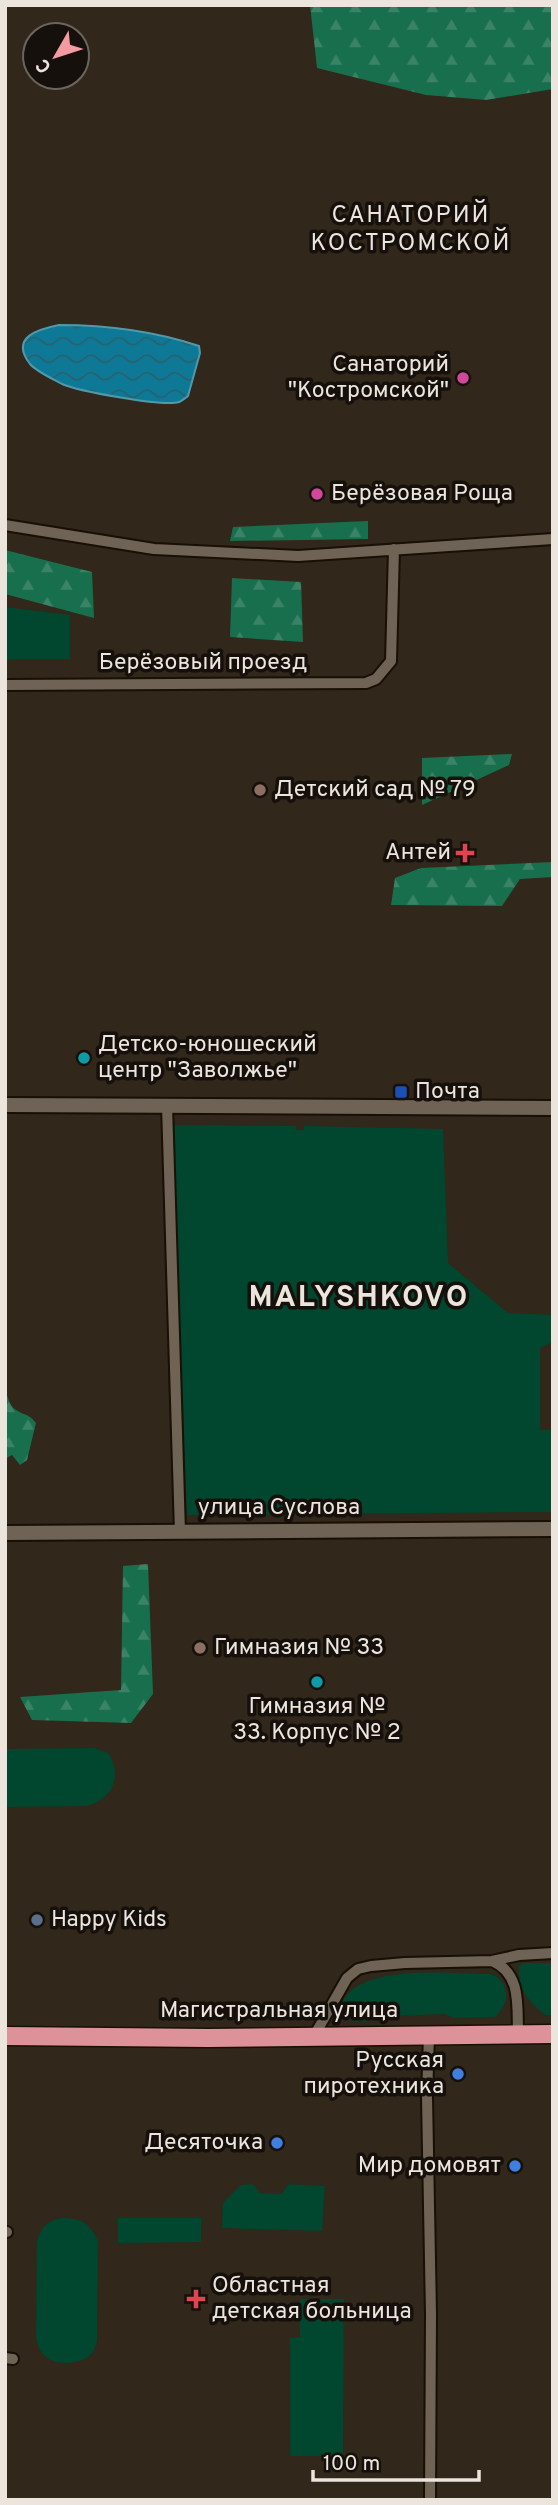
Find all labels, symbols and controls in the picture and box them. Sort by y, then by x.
north arrow [21,21,91,91]
text: С [31,53,57,78]
district label: САНАТОРИЙ КОСТРОМСКОЙ [311,199,511,259]
place label: Санаторий "Костромской" [288,351,449,406]
marker: Санаторий "Костромской" [455,370,471,386]
place label: Берёзовая Роща [331,480,513,509]
marker: Берёзовая Роща [309,486,325,502]
street label: Берёзовый проезд [99,649,307,678]
place label: Детский сад № 79 [274,776,476,805]
marker: Детский сад № 79 [252,782,268,798]
place label: Антей [385,839,451,868]
marker: Антей [457,845,473,861]
place label: Детско-юношеский центр "Заволжье" [98,1031,317,1086]
marker: Детско-юношеский центр "Заволжье" [76,1050,92,1066]
place label: Почта [415,1078,480,1107]
marker: Почта [393,1084,409,1100]
district label: MALYSHKOVO [249,1280,469,1317]
street label: улица Суслова [198,1494,360,1523]
place label: Гимназия № 33 [214,1634,384,1663]
marker: Гимназия № 33 [192,1640,208,1656]
marker: Гимназия № 33. Корпус № 2 [309,1674,325,1690]
place label: Гимназия № 33. Корпус № 2 [233,1693,401,1748]
place label: Happy Kids [51,1906,167,1935]
marker: Happy Kids [29,1912,45,1928]
street label: Магистральная улица [160,1997,398,2026]
place label: Русская пиротехника [303,2047,444,2102]
marker: Русская пиротехника [450,2066,466,2082]
place label: Десяточка [144,2129,263,2158]
marker: Десяточка [269,2135,285,2151]
place label: Мир домовят [358,2152,501,2181]
marker: Мир домовят [507,2158,523,2174]
place label: Областная детская больница [212,2272,412,2327]
marker: Областная детская больница [186,2289,206,2309]
scale bar [313,2438,479,2482]
text: 100 m [323,2451,380,2478]

